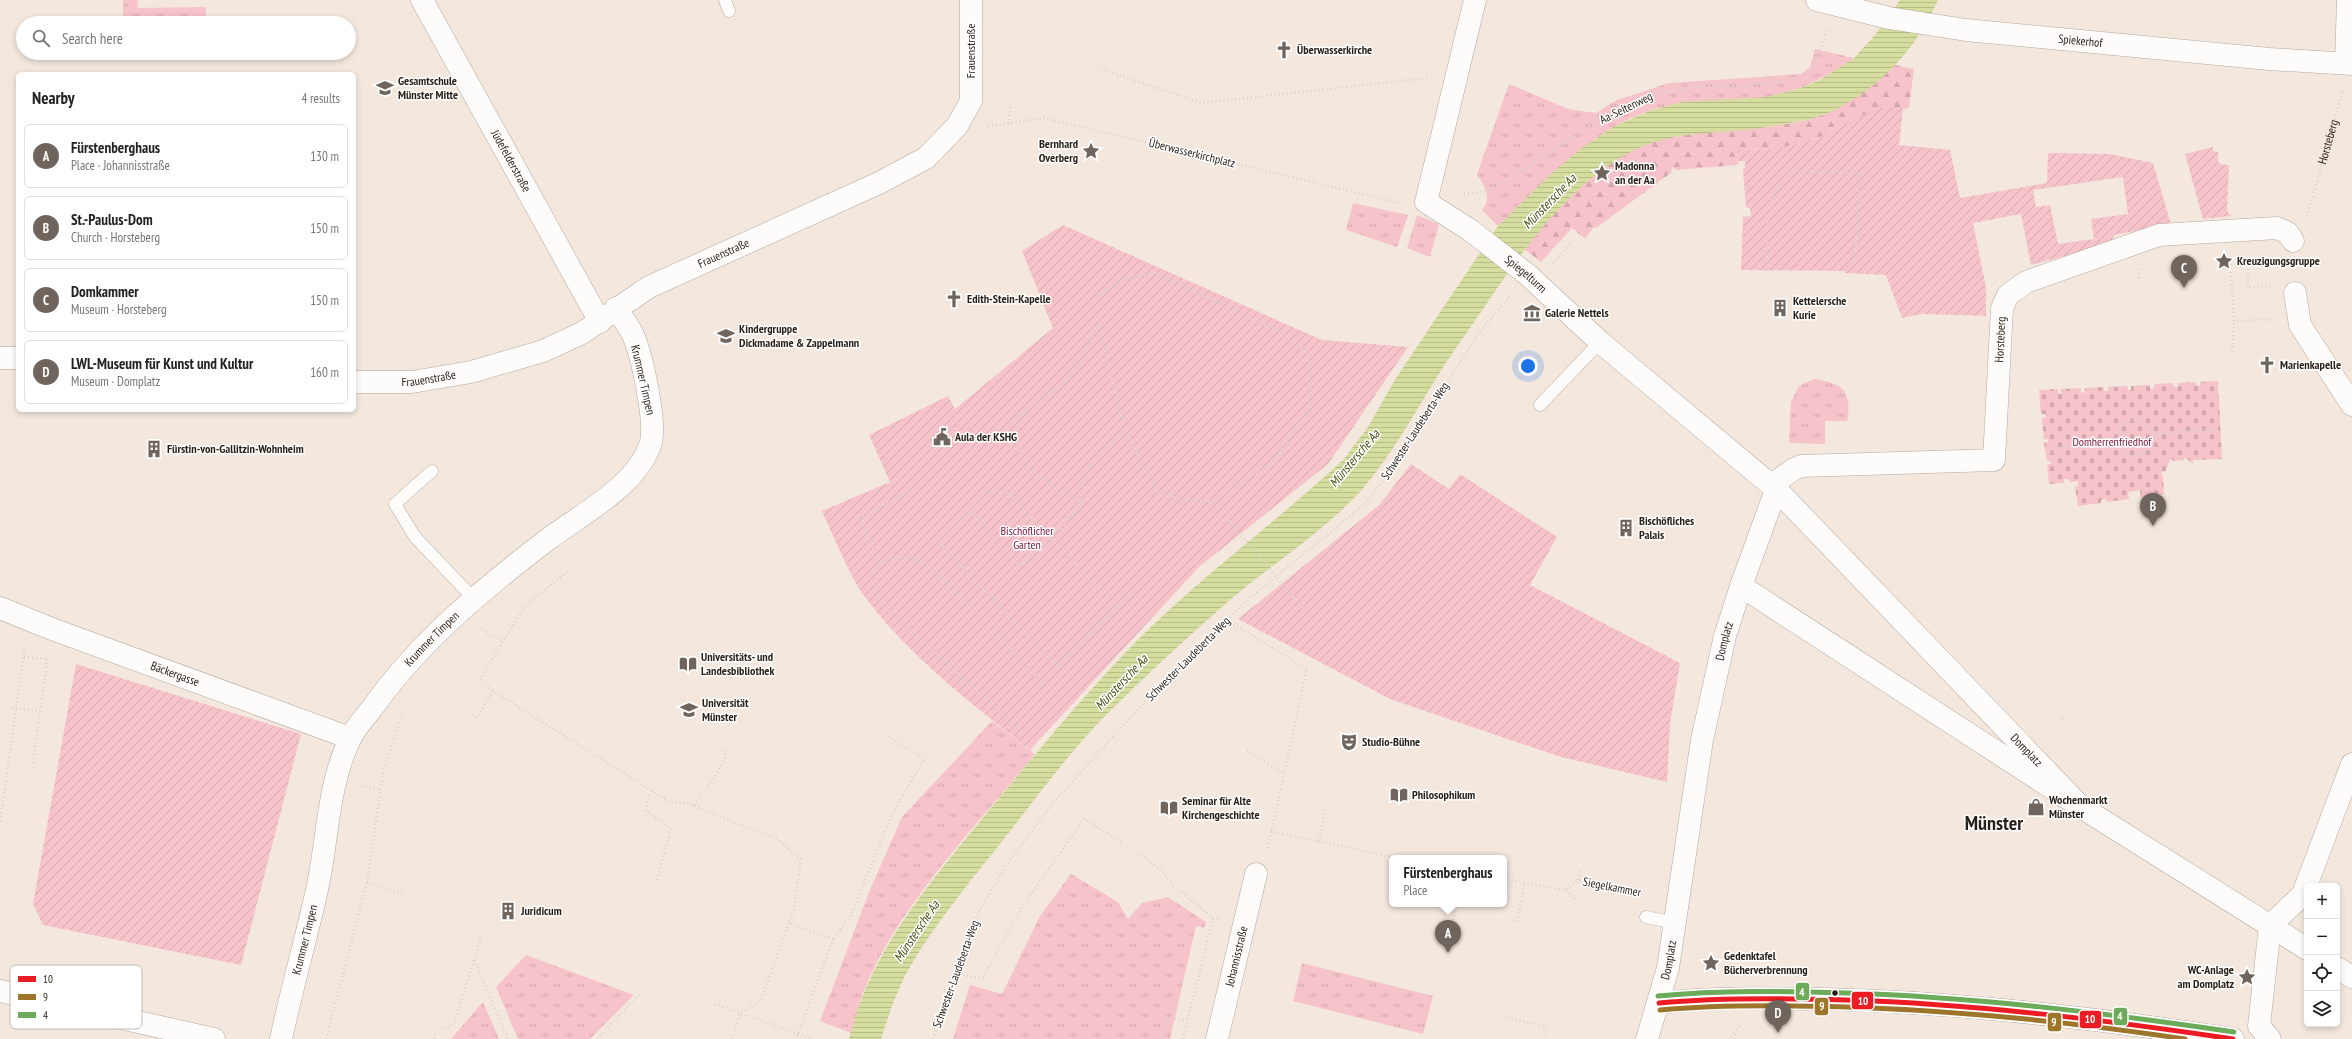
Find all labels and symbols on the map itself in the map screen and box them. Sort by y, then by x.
street label: Frauenstraße [963,24,978,78]
street label: Spiekerhof [2058,31,2104,50]
church icon: Überwasserkirche [1274,40,1294,60]
place label: Überwasserkirche [1297,42,1372,57]
place label: Gesamtschule Münster Mitte [398,73,458,102]
school or university icon: Gesamtschule Münster Mitte [375,78,395,98]
street label: Aa-Seitenweg [1597,88,1655,127]
street label: Horsteberg [2314,118,2341,166]
street label: Jüdefelderstraße [488,126,535,195]
street label: Überwasserkirchplatz [1147,135,1237,170]
place label: Bernhard Overberg [1039,136,1078,165]
place icon: Bernhard Overberg [1081,141,1101,161]
place label: Madonna an der Aa [1615,158,1655,187]
place icon: Madonna an der Aa [1592,163,1612,183]
water label: Münstersche Aa [1519,170,1580,233]
street label: Frauenstraße [695,235,752,271]
place icon: Kreuzigungsgruppe [2214,251,2234,271]
street label: Spiegelturm [1502,252,1550,296]
place label: Kreuzigungsgruppe [2237,253,2320,268]
pin: C [2171,255,2197,288]
church icon: Edith-Stein-Kapelle [944,289,964,309]
place label: Edith-Stein-Kapelle [967,291,1051,306]
place label: Kettelersche Kurie [1793,293,1846,322]
building icon: Kettelersche Kurie [1770,298,1790,318]
museum icon: Galerie Nettels [1522,303,1542,323]
place label: Galerie Nettels [1545,305,1609,320]
street label: Horsteberg [1991,316,2009,363]
place label: Kindergruppe Dickmadame & Zappelmann [739,321,859,350]
school or university icon: Kindergruppe Dickmadame & Zappelmann [716,326,736,346]
street label: Krummer Timpen [628,343,659,416]
church icon: Marienkapelle [2257,355,2277,375]
your location [1518,356,1538,376]
place label: Marienkapelle [2280,357,2341,372]
street label: Frauenstraße [402,367,457,389]
street label: Schwester-Laudeberta-Weg [1377,379,1452,482]
water label: Münstersche Aa [1325,425,1384,491]
public building icon: Aula der KSHG [932,427,952,447]
place label: Aula der KSHG [954,429,1017,444]
park label: Domherrenfriedhof [2073,434,2152,449]
building icon: Fürstin-von-Gallitzin-Wohnheim [144,439,164,459]
place label: Fürstin-von-Gallitzin-Wohnheim [167,441,304,456]
pin: B [2140,493,2166,526]
place label: Bischöfliches Palais [1639,513,1694,542]
building icon: Bischöfliches Palais [1616,518,1636,538]
park label: Bischöflicher Garten [1000,523,1054,552]
street label: Krummer Timpen [401,608,462,669]
street label: Schwester-Laudeberta-Weg [1142,613,1233,704]
street label: Domplatz [1712,619,1736,662]
place label: Universitäts- und Landesbibliothek [701,649,774,678]
water label: Münstersche Aa [1091,650,1152,714]
library icon: Universitäts- und Landesbibliothek [678,654,698,674]
street label: Bäckergasse [149,658,202,689]
place label: Universität Münster [702,695,749,724]
school or university icon: Universität Münster [679,700,699,720]
street label: Domplatz [2008,730,2046,769]
theatre icon: Studio-Bühne [1339,732,1359,752]
place label: Studio-Bühne [1362,734,1420,749]
library icon: Philosophikum [1389,785,1409,805]
place label: Philosophikum [1412,787,1475,802]
place label: Wochenmarkt Münster [2048,792,2108,821]
place label: Seminar für Alte Kirchengeschichte [1182,793,1260,822]
shop icon: Wochenmarkt Münster [2026,797,2046,817]
library icon: Seminar für Alte Kirchengeschichte [1159,798,1179,818]
district label: Münster [1965,810,2023,836]
street label: Siegelkammer [1582,874,1643,900]
water label: Münstersche Aa [890,897,944,965]
building icon: Juridicum [498,901,518,921]
street label: Krummer Timpen [288,903,320,976]
place label: Juridicum [520,903,562,918]
street label: Schwester-Laudeberta-Weg [929,918,982,1030]
pin: A [1435,920,1461,953]
street label: Johannisstraße [1221,924,1250,989]
street label: Domplatz [1657,939,1679,981]
place label: Gedenktafel Bücherverbrennung [1724,948,1808,977]
place icon: Gedenktafel Bücherverbrennung [1701,953,1721,973]
place label: WC-Anlage am Domplatz [2178,962,2234,991]
legend [10,965,142,1029]
place icon: WC-Anlage am Domplatz [2237,967,2257,987]
text: 10 [43,972,53,986]
line badge: 4 [1795,982,1810,1001]
text: 4 [1799,985,1805,999]
unlabelled marker [1830,988,1840,998]
text: 9 [43,990,48,1004]
line badge: 10 [1851,991,1874,1010]
text: 10 [1858,994,1868,1008]
line badge: 9 [1814,997,1829,1016]
text: 9 [1819,999,1825,1013]
pin: D [1765,1000,1791,1033]
line badge: 4 [2113,1007,2128,1026]
text: 4 [43,1008,48,1022]
text: 4 [2117,1009,2123,1023]
line badge: 10 [2079,1010,2102,1029]
line badge: 9 [2047,1012,2062,1032]
text: 10 [2085,1012,2095,1026]
text: 9 [2051,1015,2057,1029]

